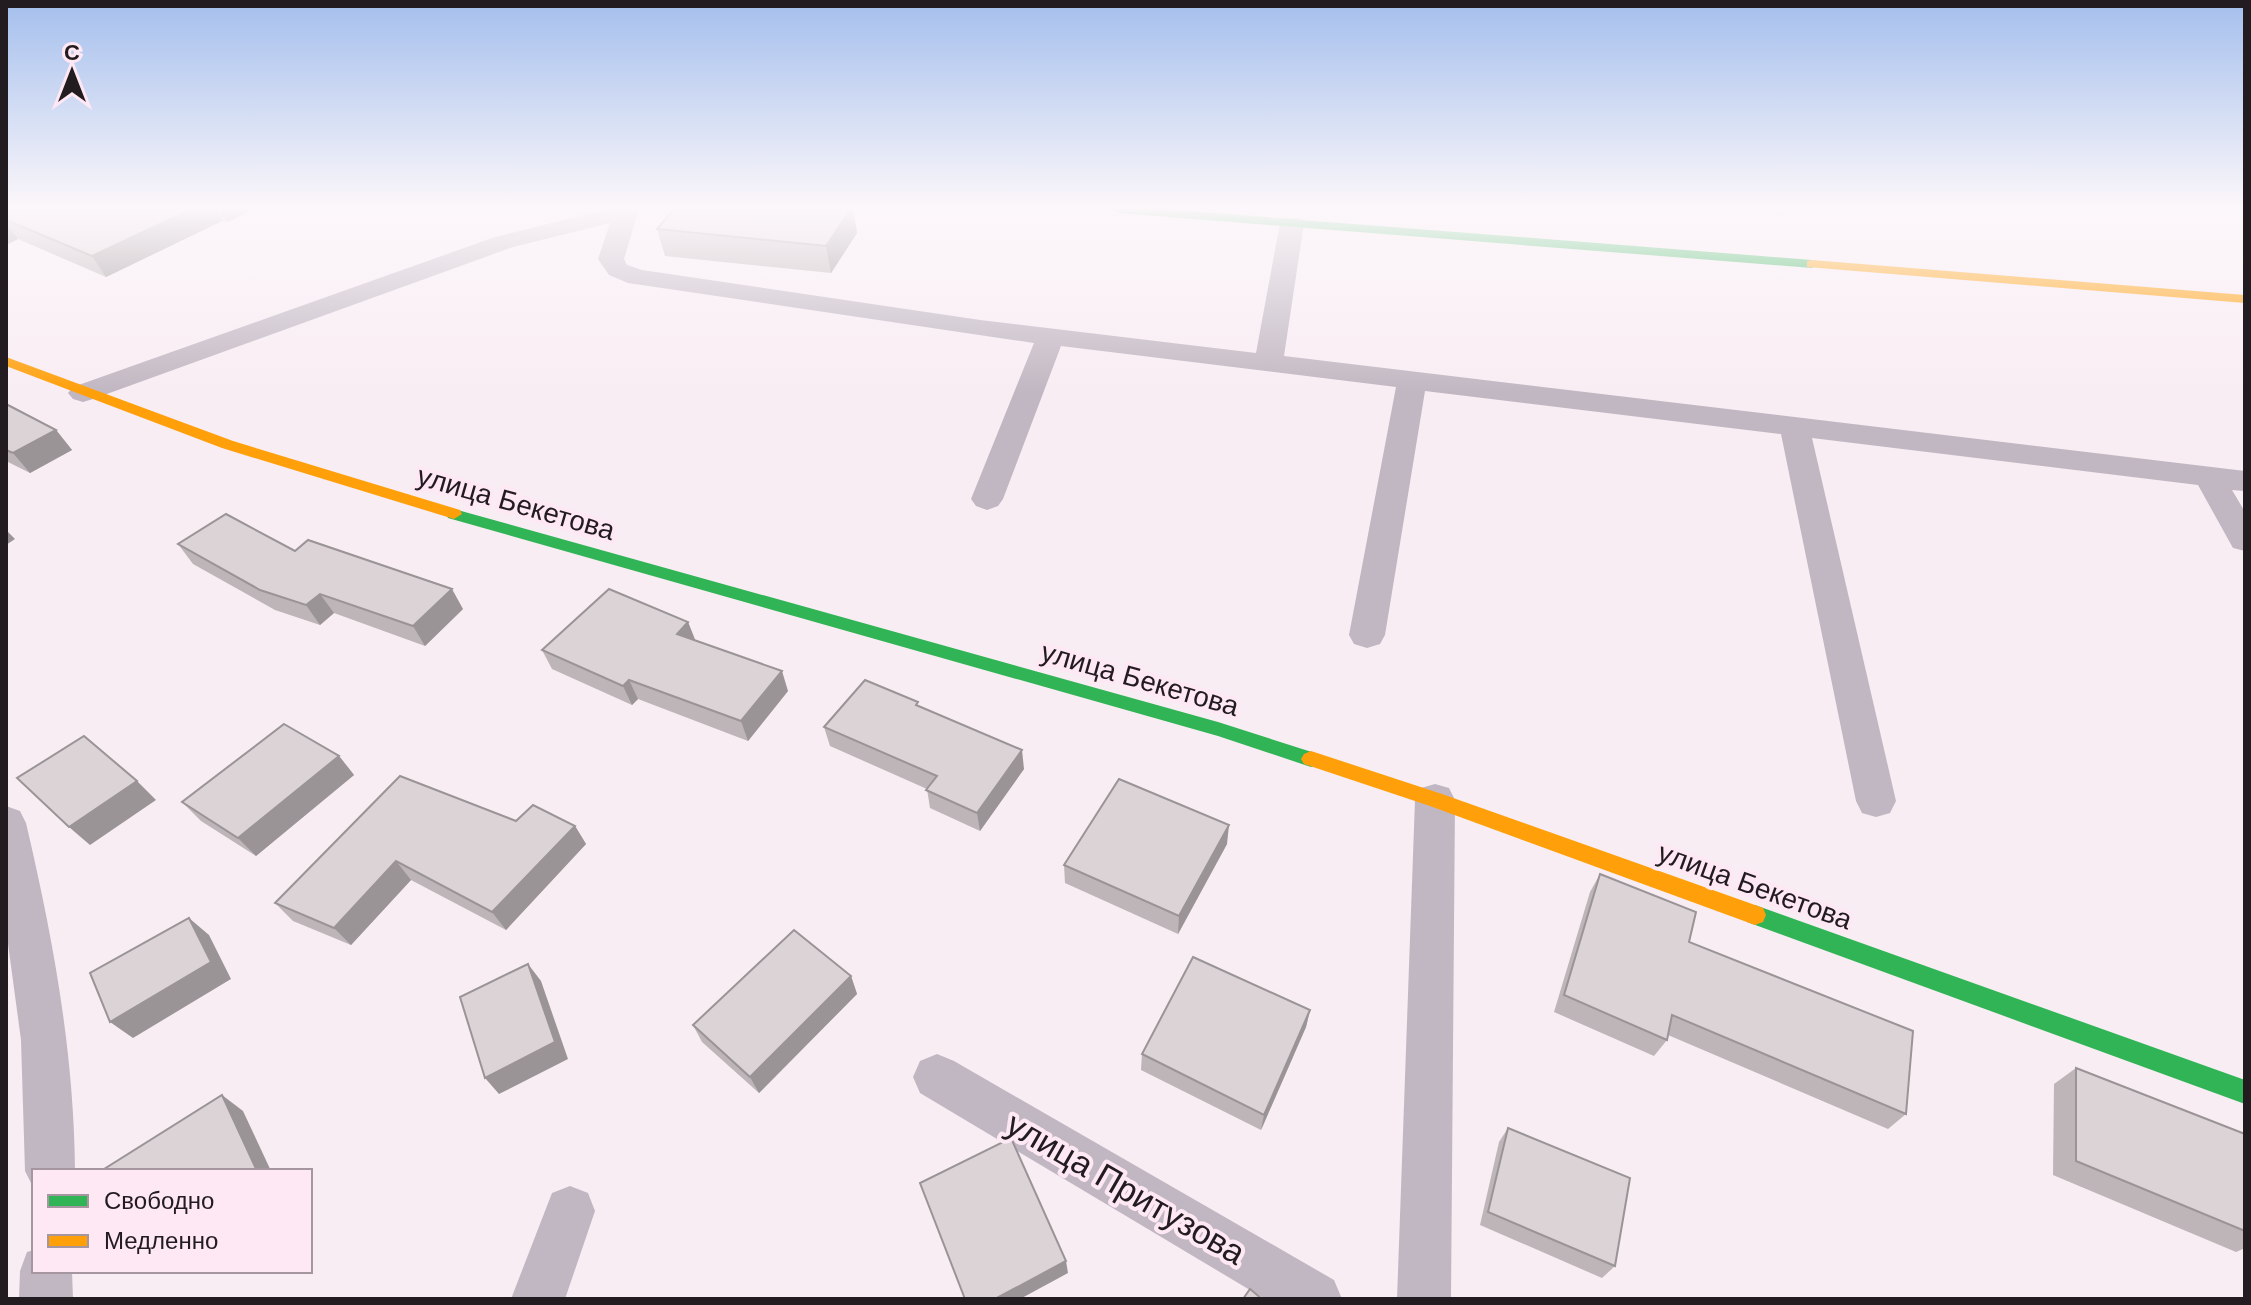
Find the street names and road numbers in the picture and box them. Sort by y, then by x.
street label: улица Бекетова [414,460,619,546]
street label: улица Бекетова [1038,636,1243,722]
street label: улица Бекетова [1654,837,1857,936]
street label: улица Притузова [1000,1104,1252,1272]

